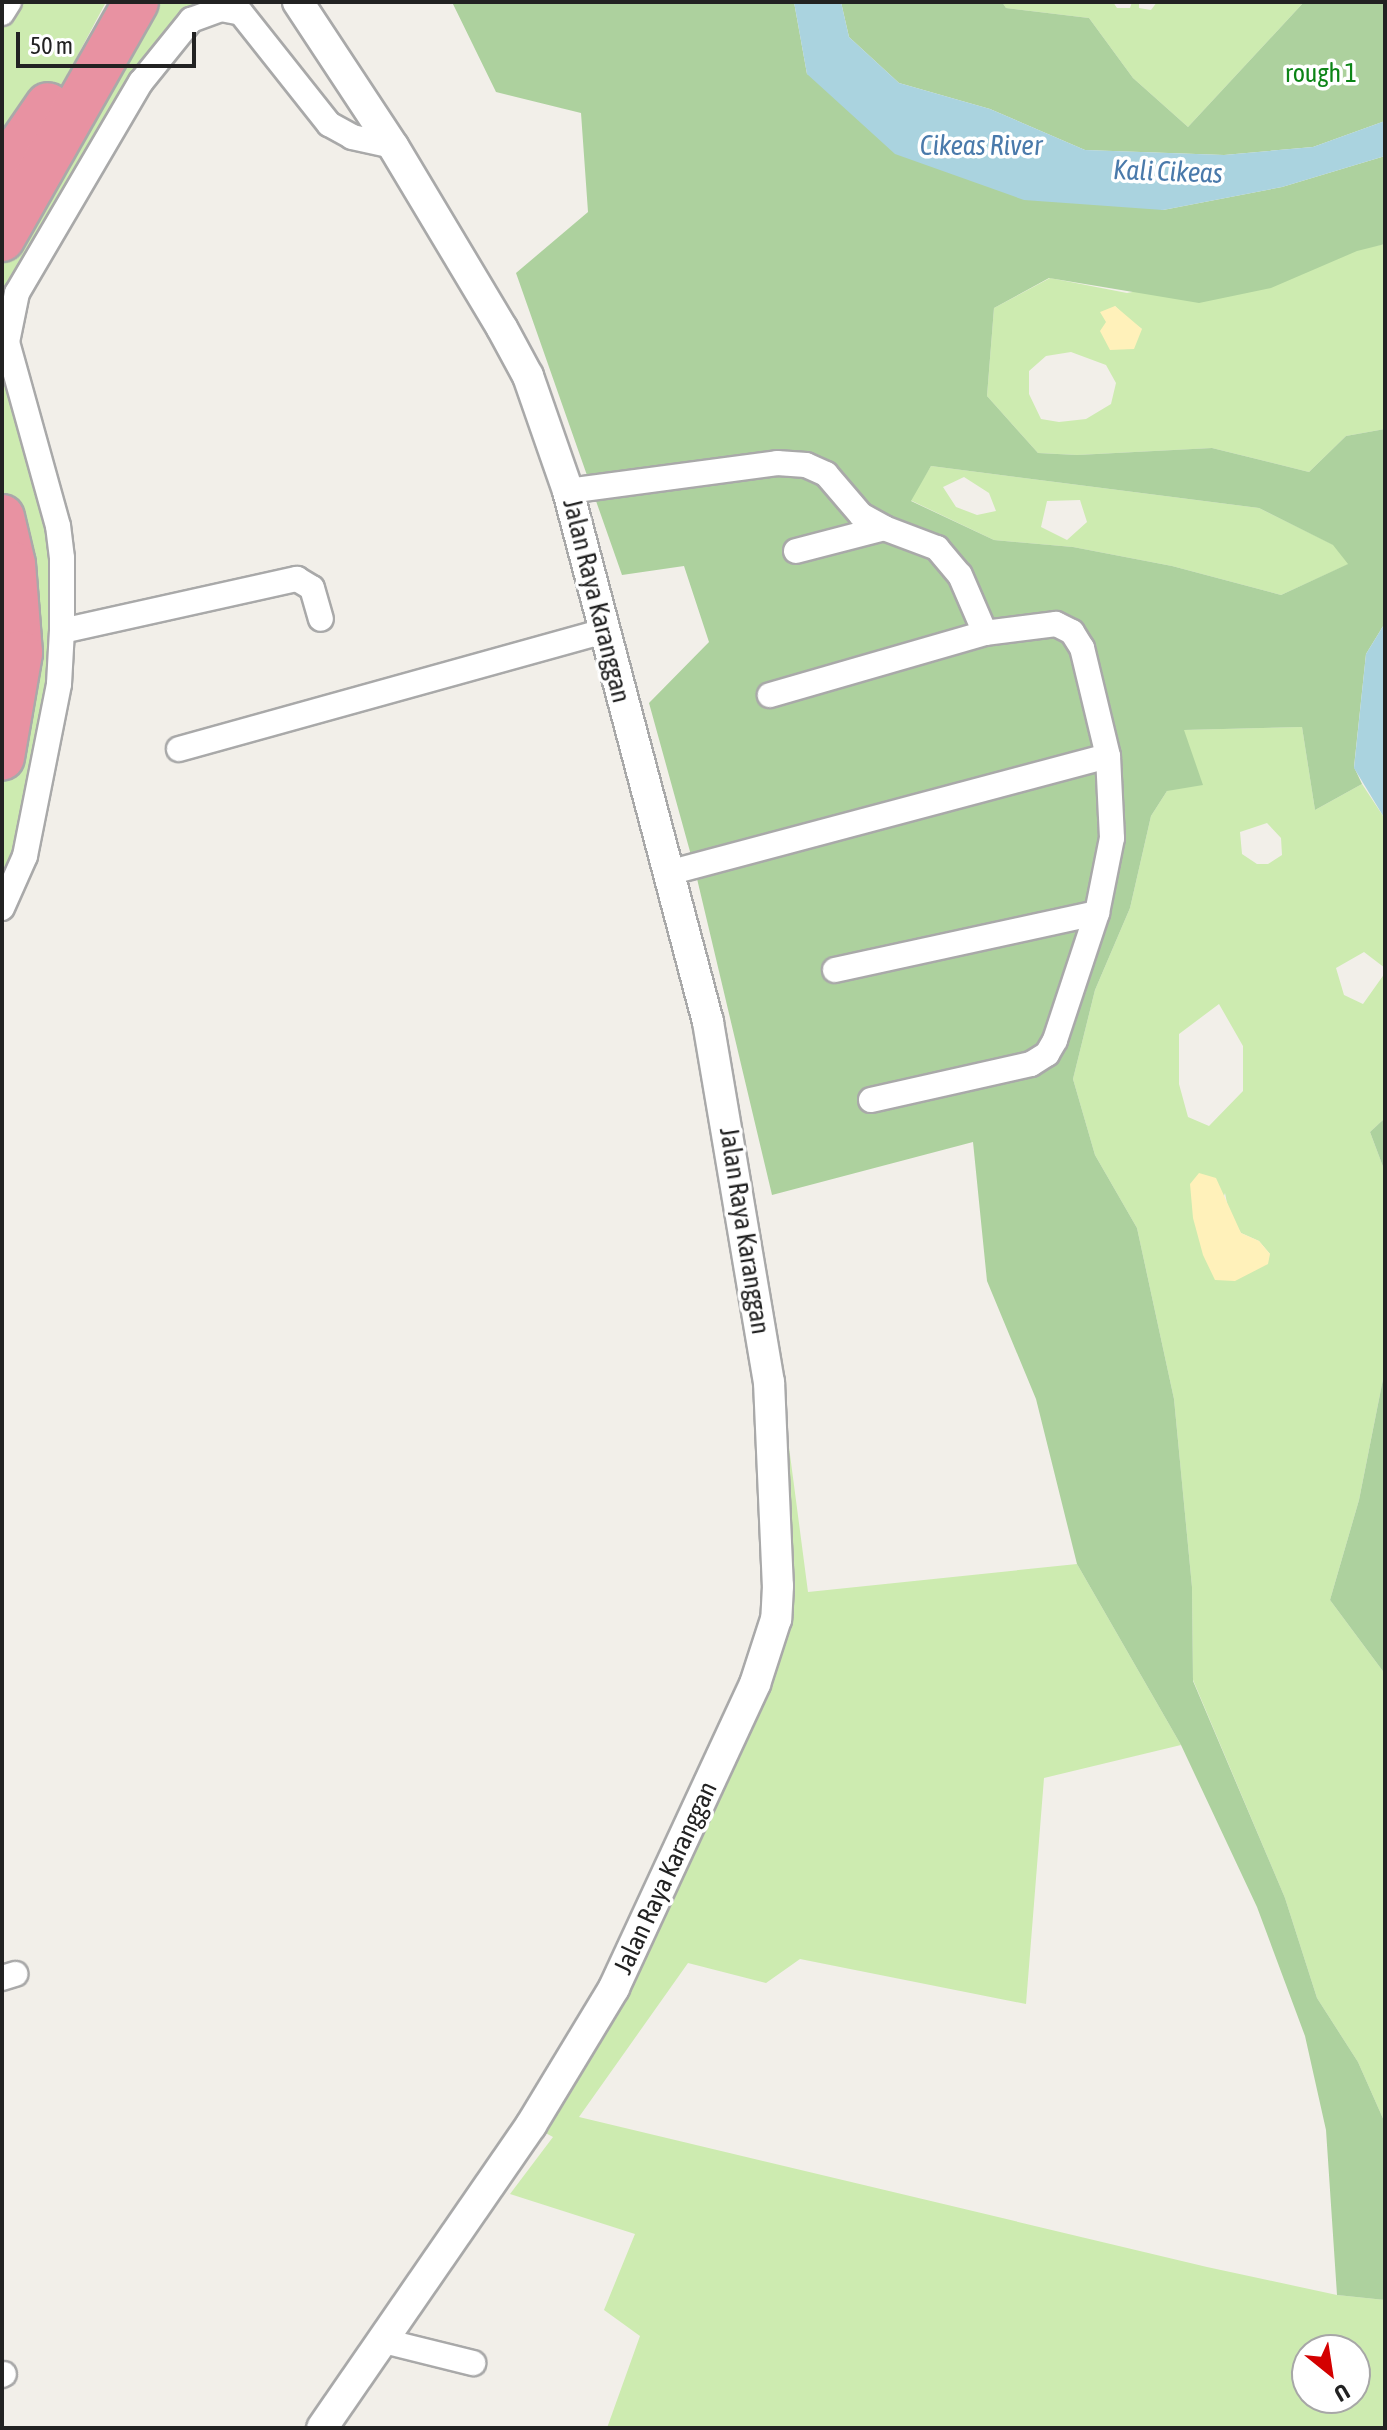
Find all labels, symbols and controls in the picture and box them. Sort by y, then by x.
scale bar [20,16,200,66]
text: 50 m [30,32,73,59]
park label: rough 1 [1285,58,1357,90]
water label: Cikeas River [920,128,1042,162]
water label: Kali Cikeas [1113,152,1223,190]
street label: Jalan Raya Karanggan [556,496,636,706]
street label: Jalan Raya Karanggan [712,1125,776,1337]
street label: Jalan Raya Karanggan [608,1777,724,1979]
north arrow [1291,2334,1371,2414]
text: U [1330,2379,1354,2408]

